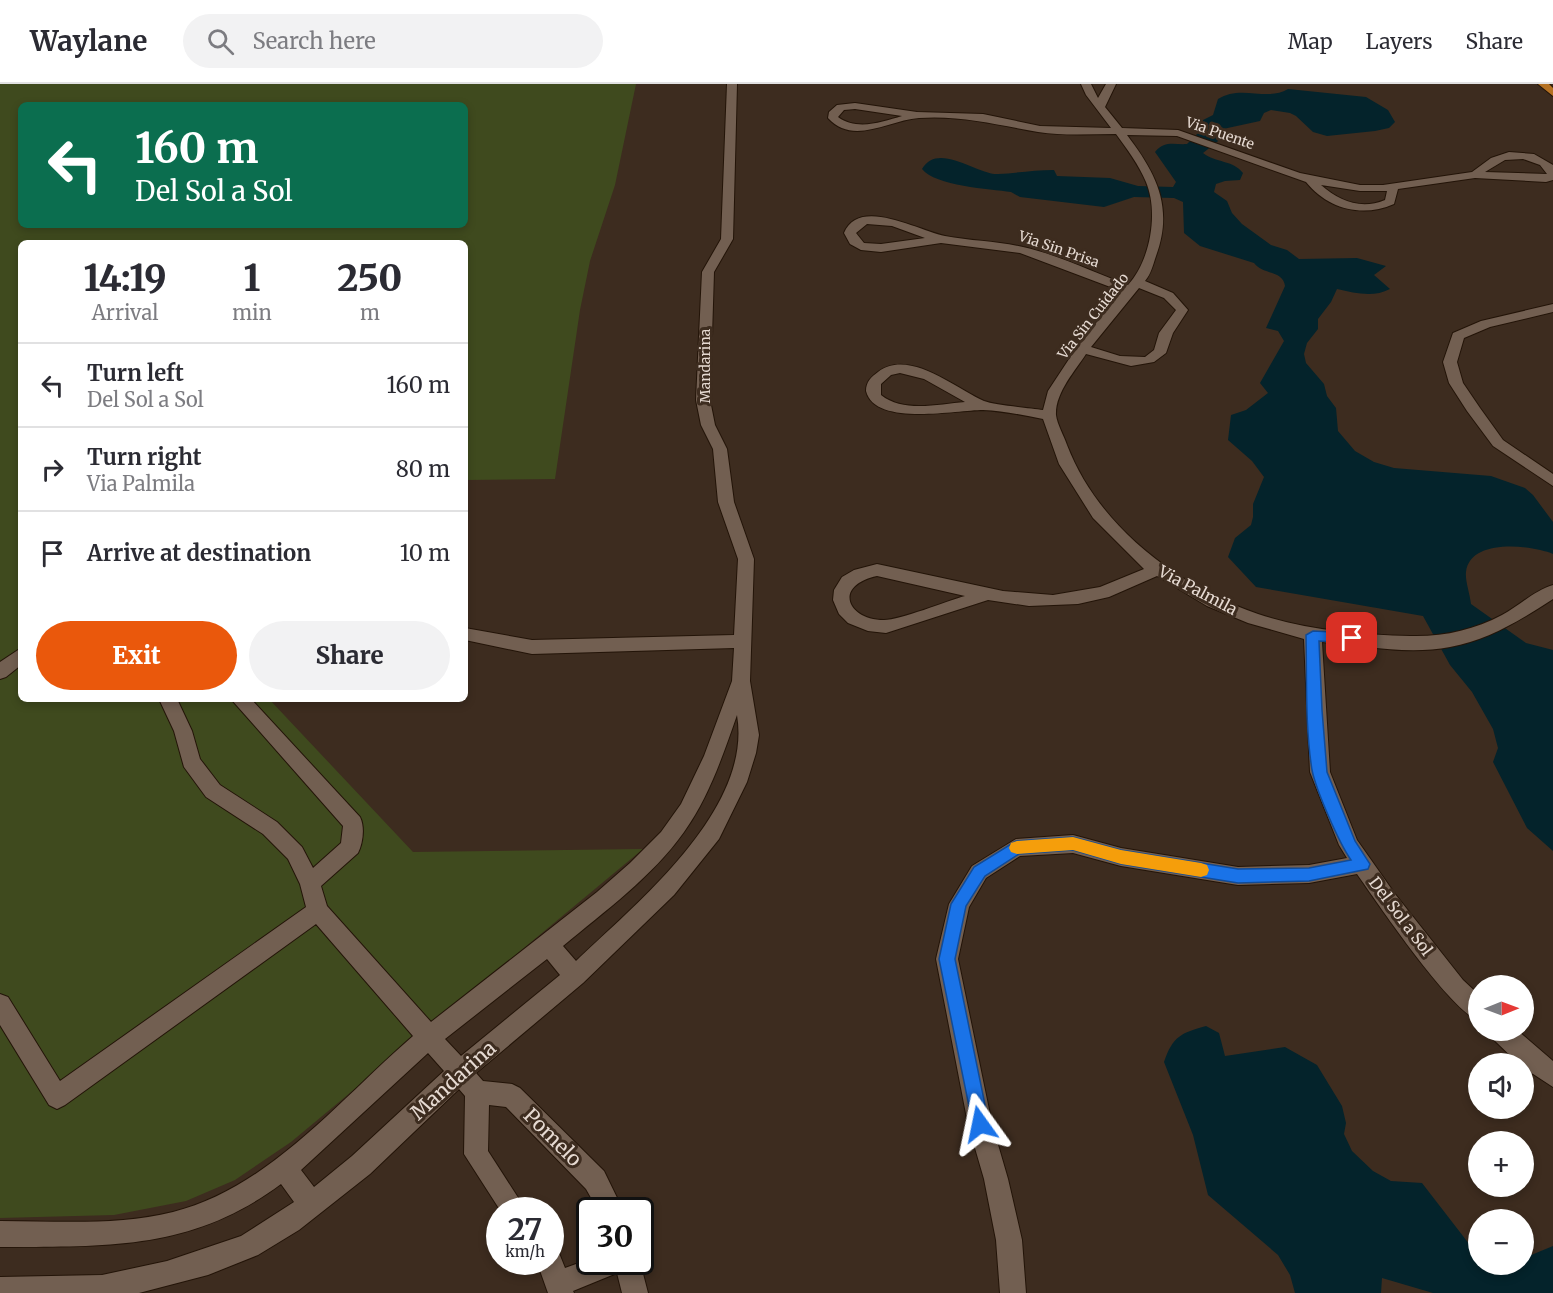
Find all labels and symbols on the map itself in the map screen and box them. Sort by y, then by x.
street label: Via Puente [1182,113,1257,153]
street label: Via Sin Prisa [1015,226,1102,271]
street label: Via Sin Cuidado [1053,269,1132,364]
street label: Mandarina [696,328,714,403]
street label: Via Palmila [1154,560,1241,619]
pin [1326,612,1377,663]
street label: Del Sol a Sol [1365,873,1437,959]
north arrow [1468,975,1534,1041]
street label: Mandarina [405,1035,501,1125]
position arrow [948,1092,1012,1156]
street label: Pomelo [519,1103,588,1172]
speed limit sign: 30 [576,1197,654,1275]

